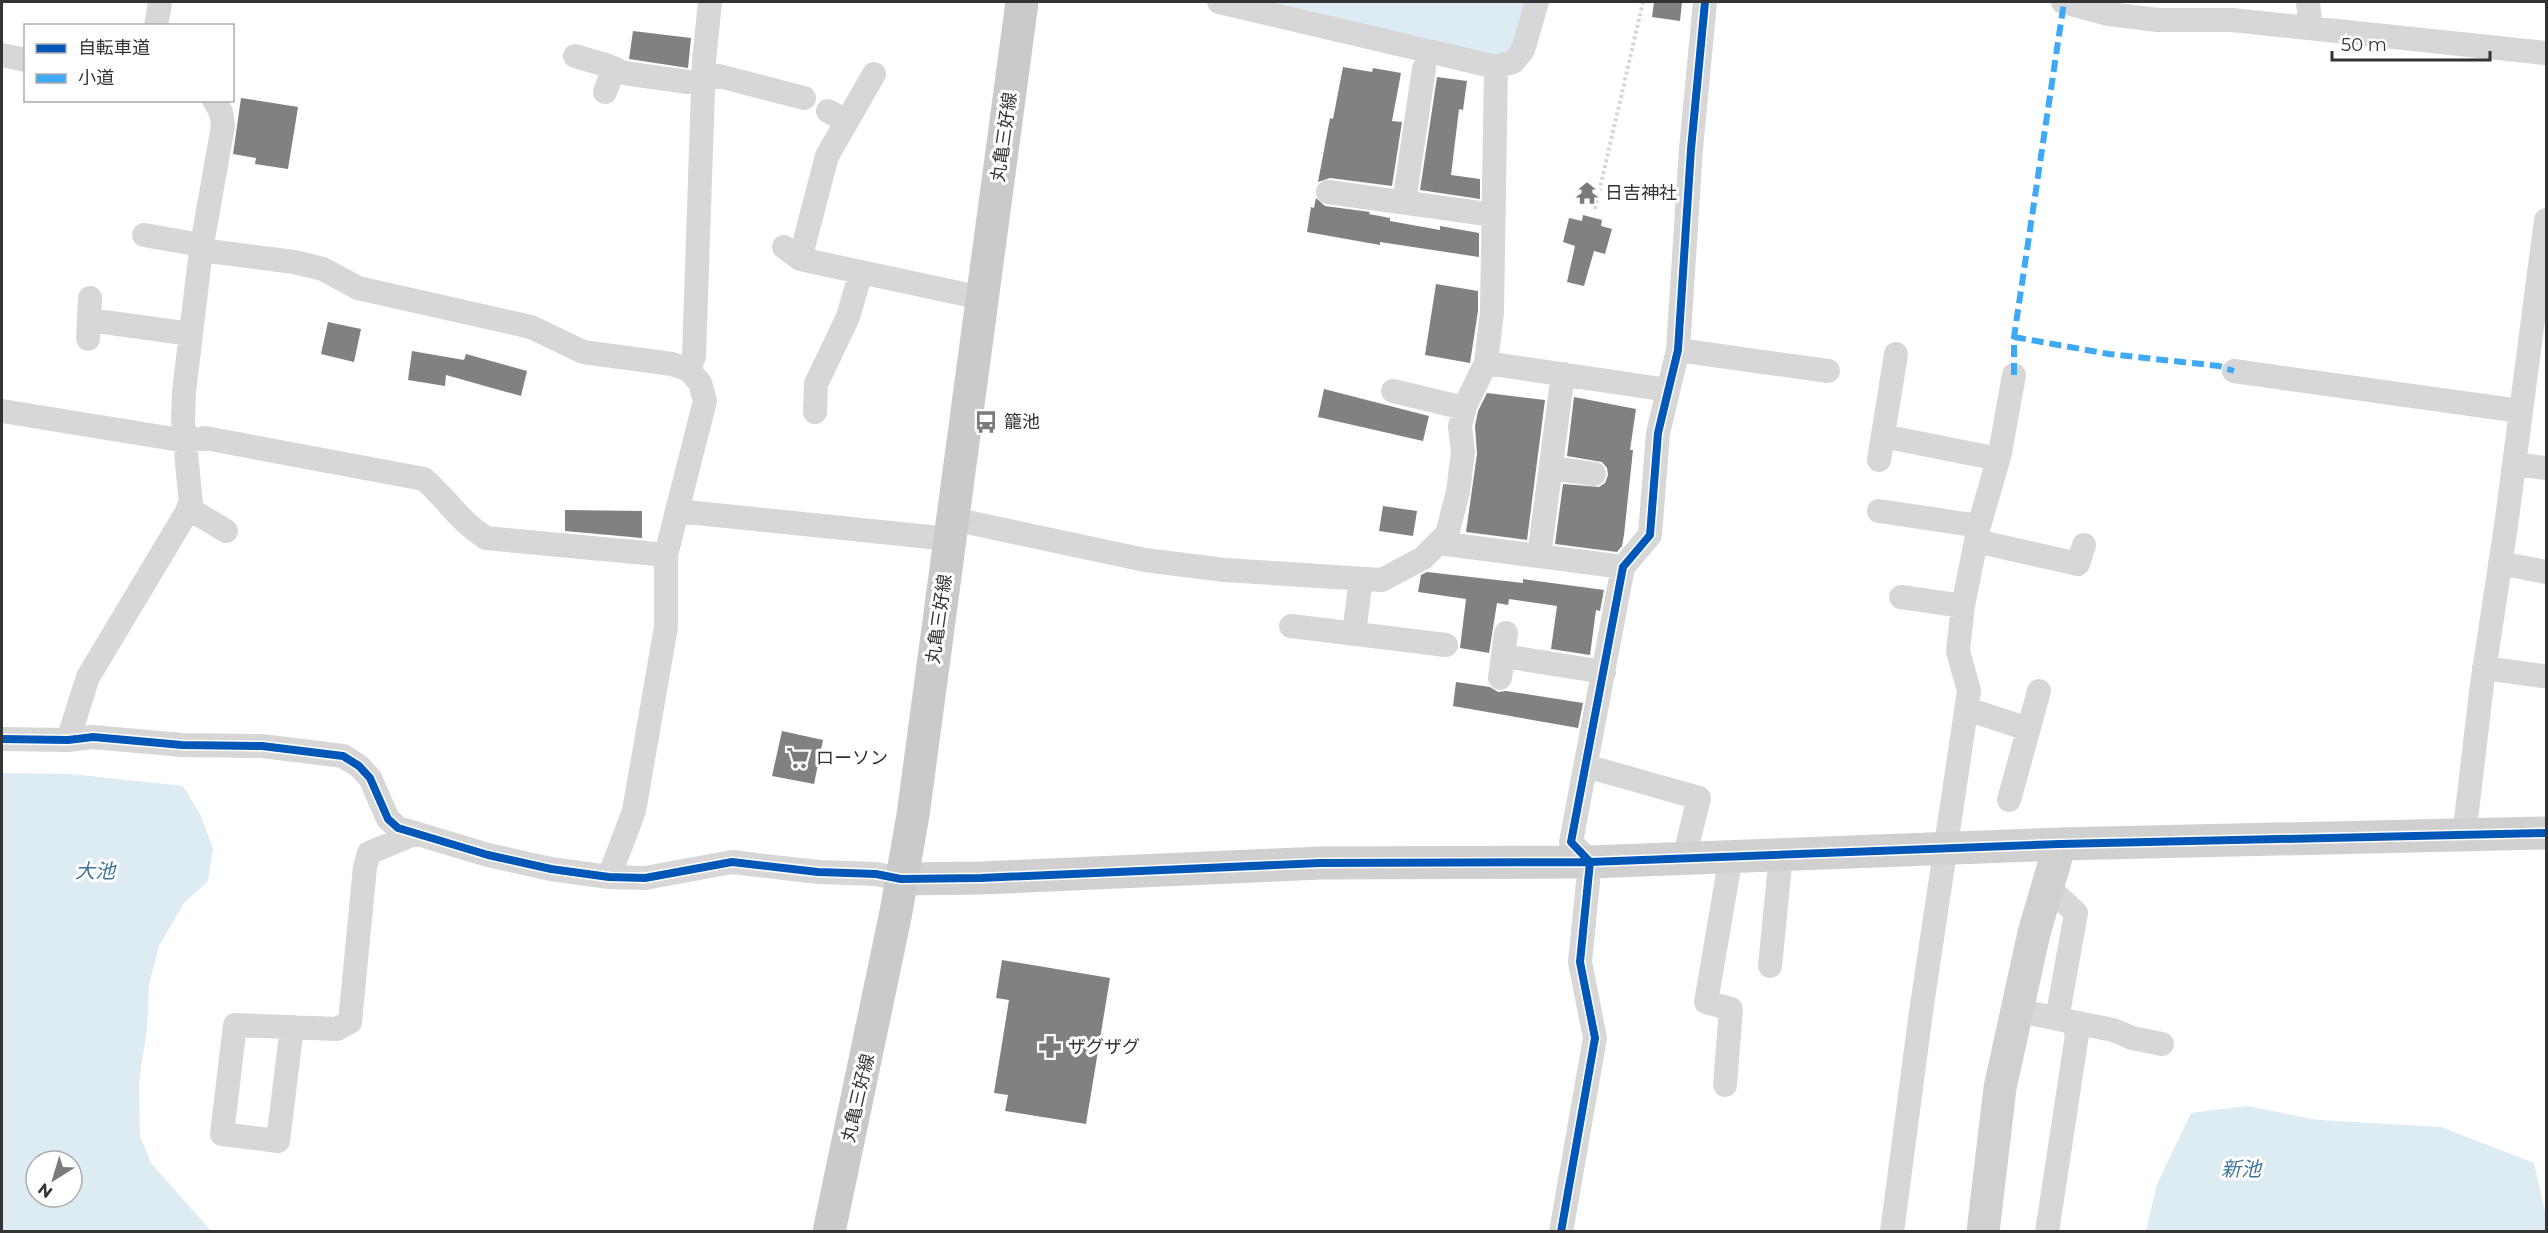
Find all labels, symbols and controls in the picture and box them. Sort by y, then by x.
legend [24,24,234,102]
scale bar [2332,24,2490,62]
text: 50 m [2341,34,2387,56]
text: 自転車道 [78,37,150,59]
text: 小道 [78,67,114,89]
street label: 丸亀三好線 [987,91,1021,183]
temple icon: 日吉神社 [1574,180,1600,206]
place label: 日吉神社 [1605,182,1677,204]
bus stop icon: 籠池 [973,409,999,435]
place label: 籠池 [1004,411,1040,433]
street label: 丸亀三好線 [922,573,956,665]
supermarket icon: ローソン [785,745,811,771]
place label: ローソン [816,747,888,769]
water label: 大池 [75,859,117,883]
pharmacy icon: ザグザグ [1037,1034,1063,1060]
place label: ザグザグ [1068,1036,1140,1058]
street label: 丸亀三好線 [837,1052,879,1144]
north arrow [24,1149,84,1209]
water label: 新池 [2221,1157,2263,1181]
text: N [34,1179,56,1202]

